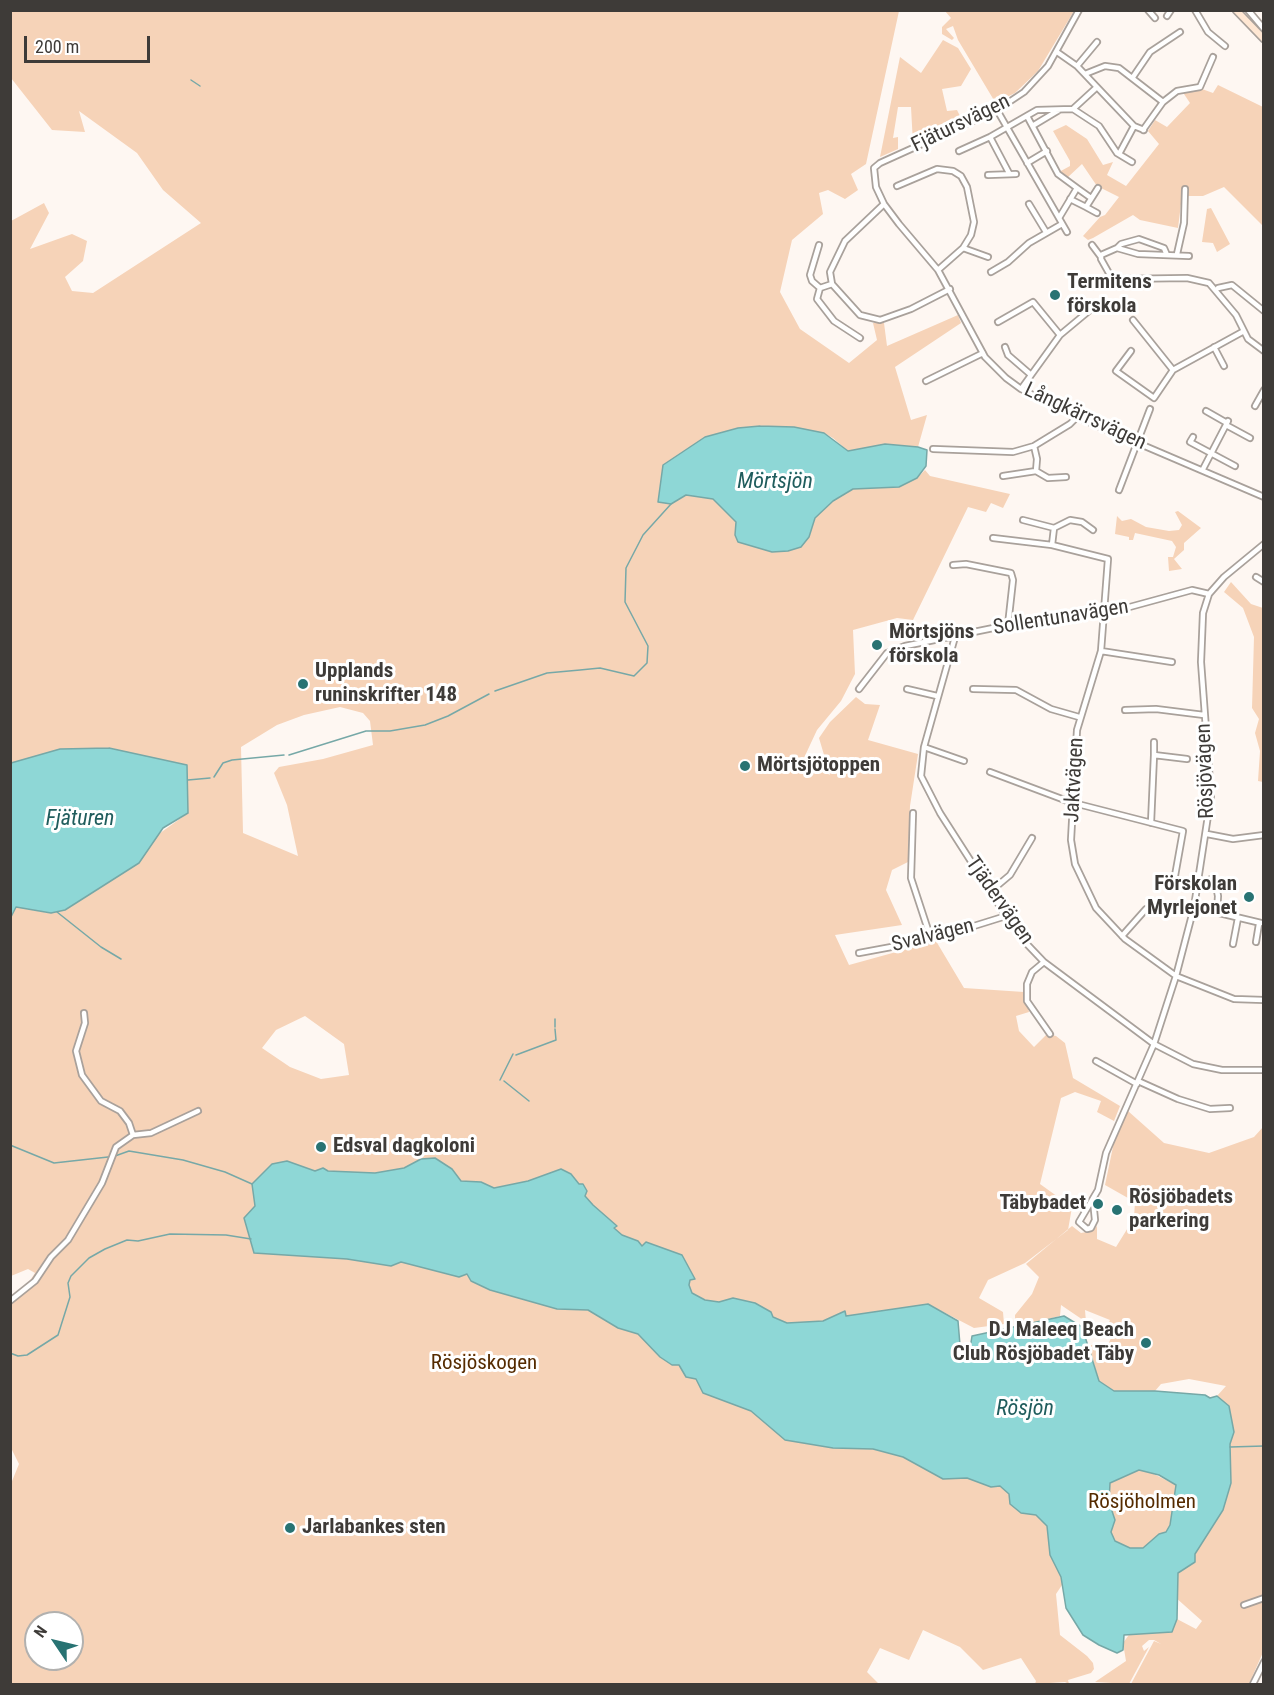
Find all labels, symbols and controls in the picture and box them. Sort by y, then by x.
scale bar [27,24,153,62]
text: 200 m [35,36,79,57]
street label: Fjätursvägen [908,89,1014,159]
place label: Termitens förskola [1067,270,1152,320]
marker: Termitens förskola [1048,288,1062,302]
street label: Långkärrsvägen [1020,378,1150,456]
water label: Mörtsjön [737,469,813,495]
street label: Sollentunavägen [991,595,1131,641]
place label: Mörtsjöns förskola [889,620,974,670]
marker: Mörtsjöns förskola [870,638,884,652]
place label: Upplands runinskrifter 148 [315,659,457,709]
marker: Upplands runinskrifter 148 [296,677,310,691]
street label: Rösjövägen [1192,723,1220,819]
street label: Jaktvägen [1060,737,1090,823]
place label: Mörtsjötoppen [757,753,880,779]
marker: Mörtsjötoppen [738,759,752,773]
water label: Fjäturen [46,806,114,832]
street label: Tjädervägen [959,852,1039,950]
place label: Förskolan Myrlejonet [1147,872,1237,922]
marker: Förskolan Myrlejonet [1242,890,1256,904]
street label: Svalvägen [889,914,977,958]
place label: Edsval dagkoloni [333,1134,475,1160]
marker: Edsval dagkoloni [314,1140,328,1154]
place label: Rösjöbadets parkering [1129,1185,1233,1235]
place label: Täbybadet [1000,1191,1086,1217]
marker: Täbybadet [1091,1197,1105,1211]
marker: Rösjöbadets parkering [1110,1203,1124,1217]
place label: DJ Maleeq Beach Club Rösjöbadet Täby [953,1318,1134,1368]
marker: DJ Maleeq Beach Club Rösjöbadet Täby [1139,1336,1153,1350]
park label: Rösjöskogen [431,1351,537,1377]
water label: Rösjön [996,1396,1054,1422]
park label: Rösjöholmen [1088,1490,1196,1516]
place label: Jarlabankes sten [302,1515,446,1541]
marker: Jarlabankes sten [283,1521,297,1535]
north arrow [24,1611,84,1671]
text: N [30,1622,51,1641]

